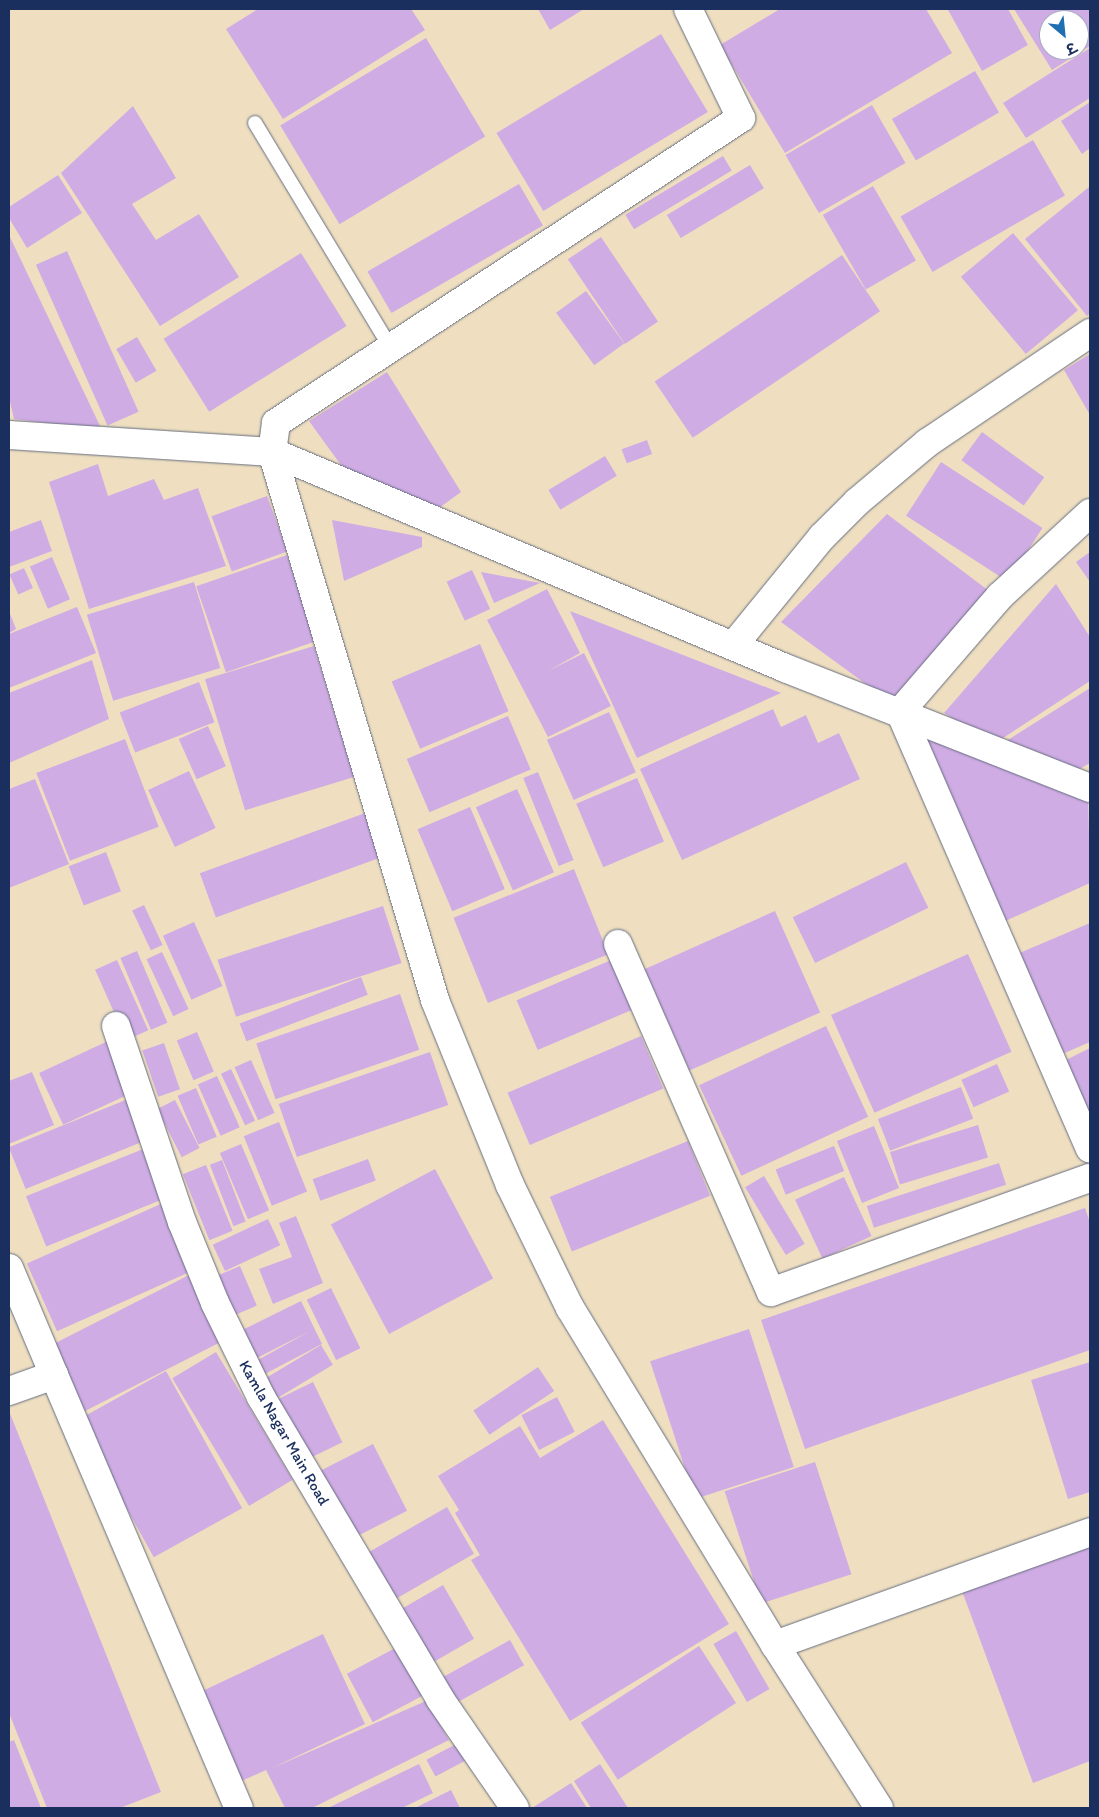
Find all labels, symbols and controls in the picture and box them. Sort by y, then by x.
north arrow [1039,10,1089,60]
text: उ [1063,38,1079,57]
street label: Kamla Nagar Main Road [234,1357,334,1509]

